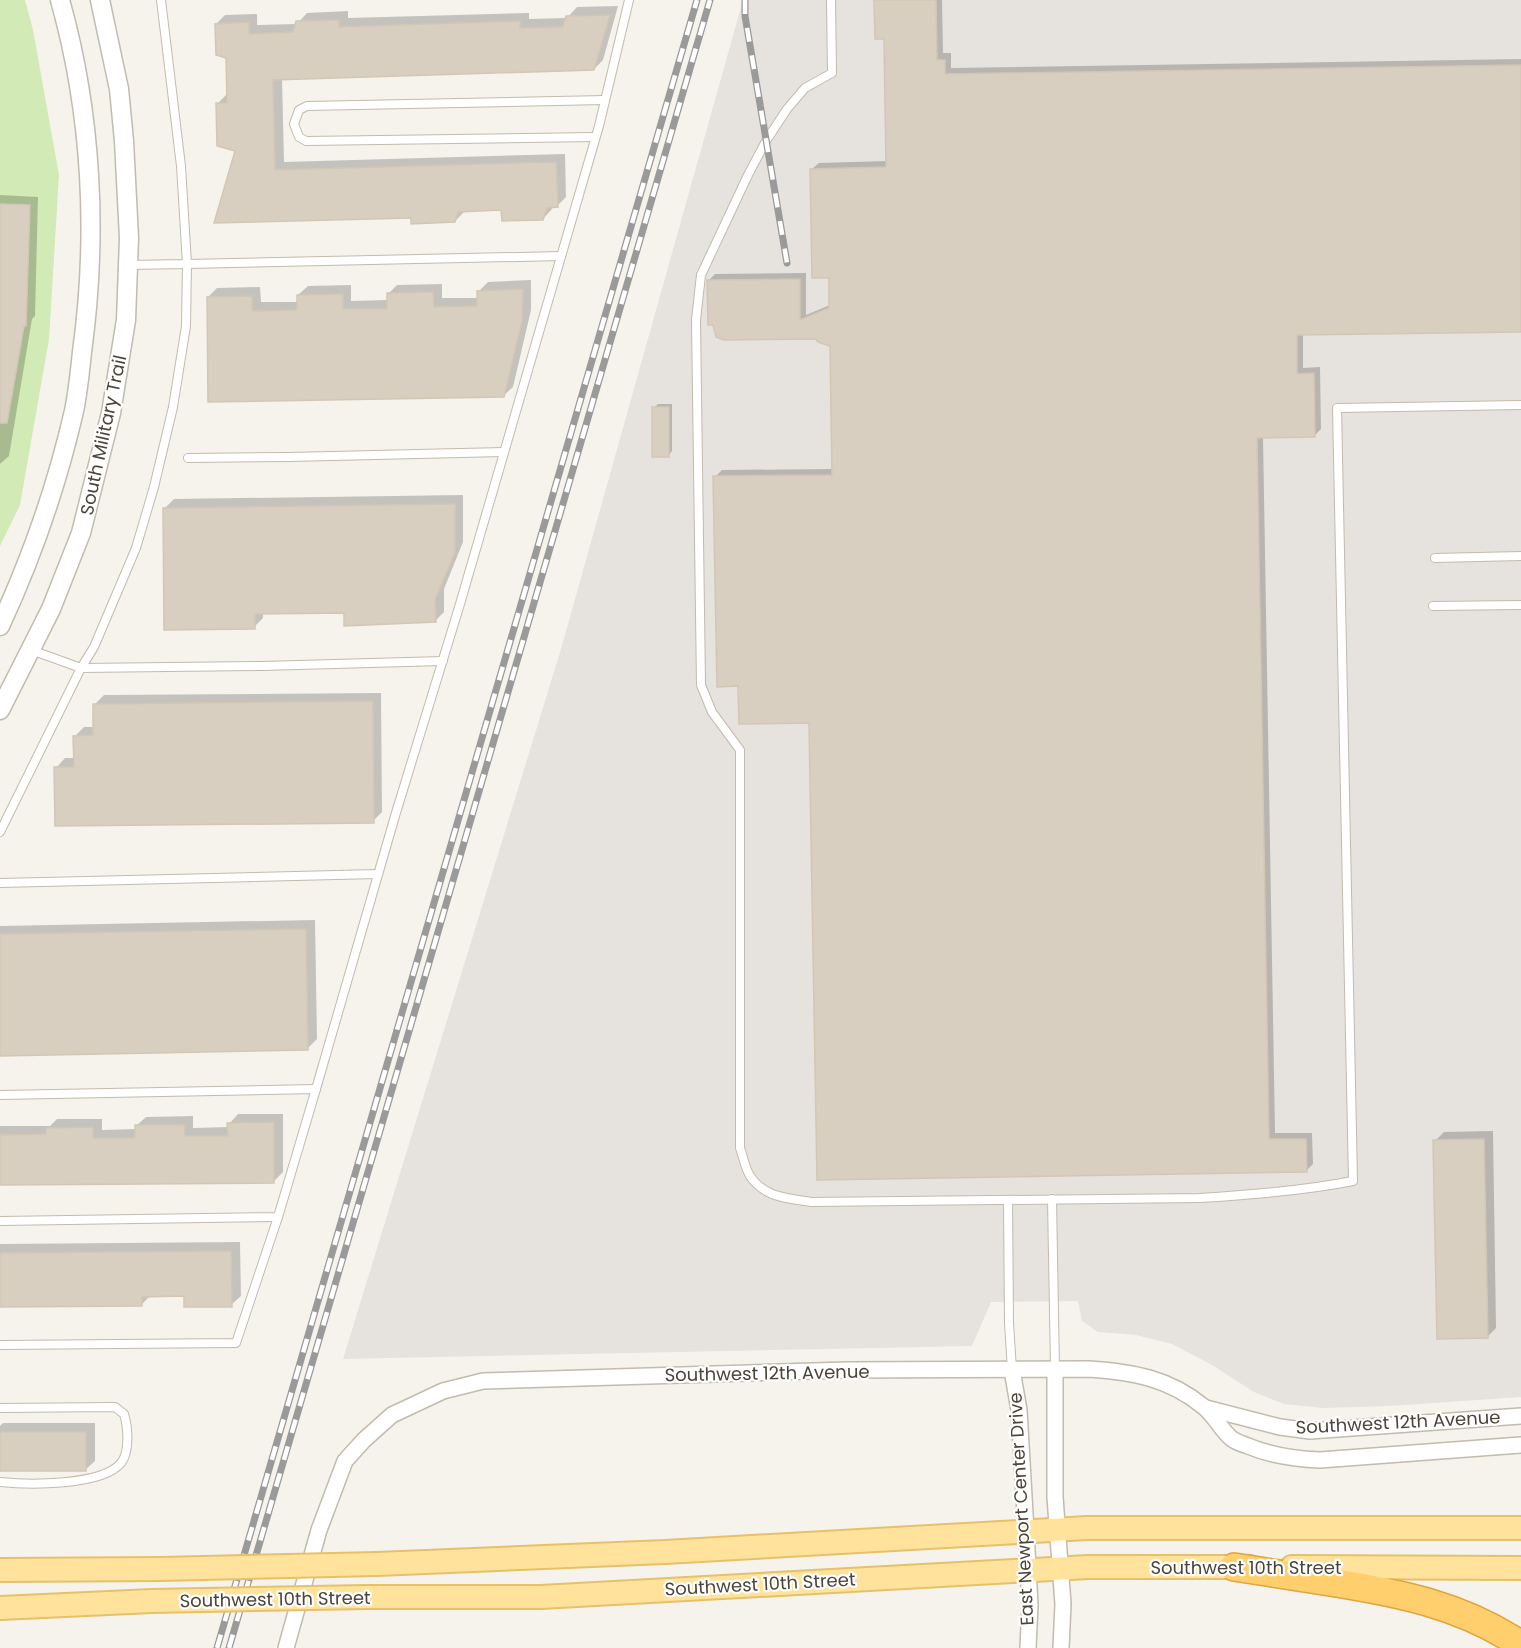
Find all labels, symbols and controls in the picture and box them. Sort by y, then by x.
street label: South Military Trail [74,353,132,517]
street label: Southwest 12th Avenue [664,1359,870,1387]
street label: East Newport Center Drive [1002,1392,1040,1626]
street label: Southwest 12th Avenue [1295,1404,1501,1440]
street label: Southwest 10th Street [1151,1555,1342,1580]
street label: Southwest 10th Street [664,1567,856,1601]
street label: Southwest 10th Street [179,1585,371,1613]

